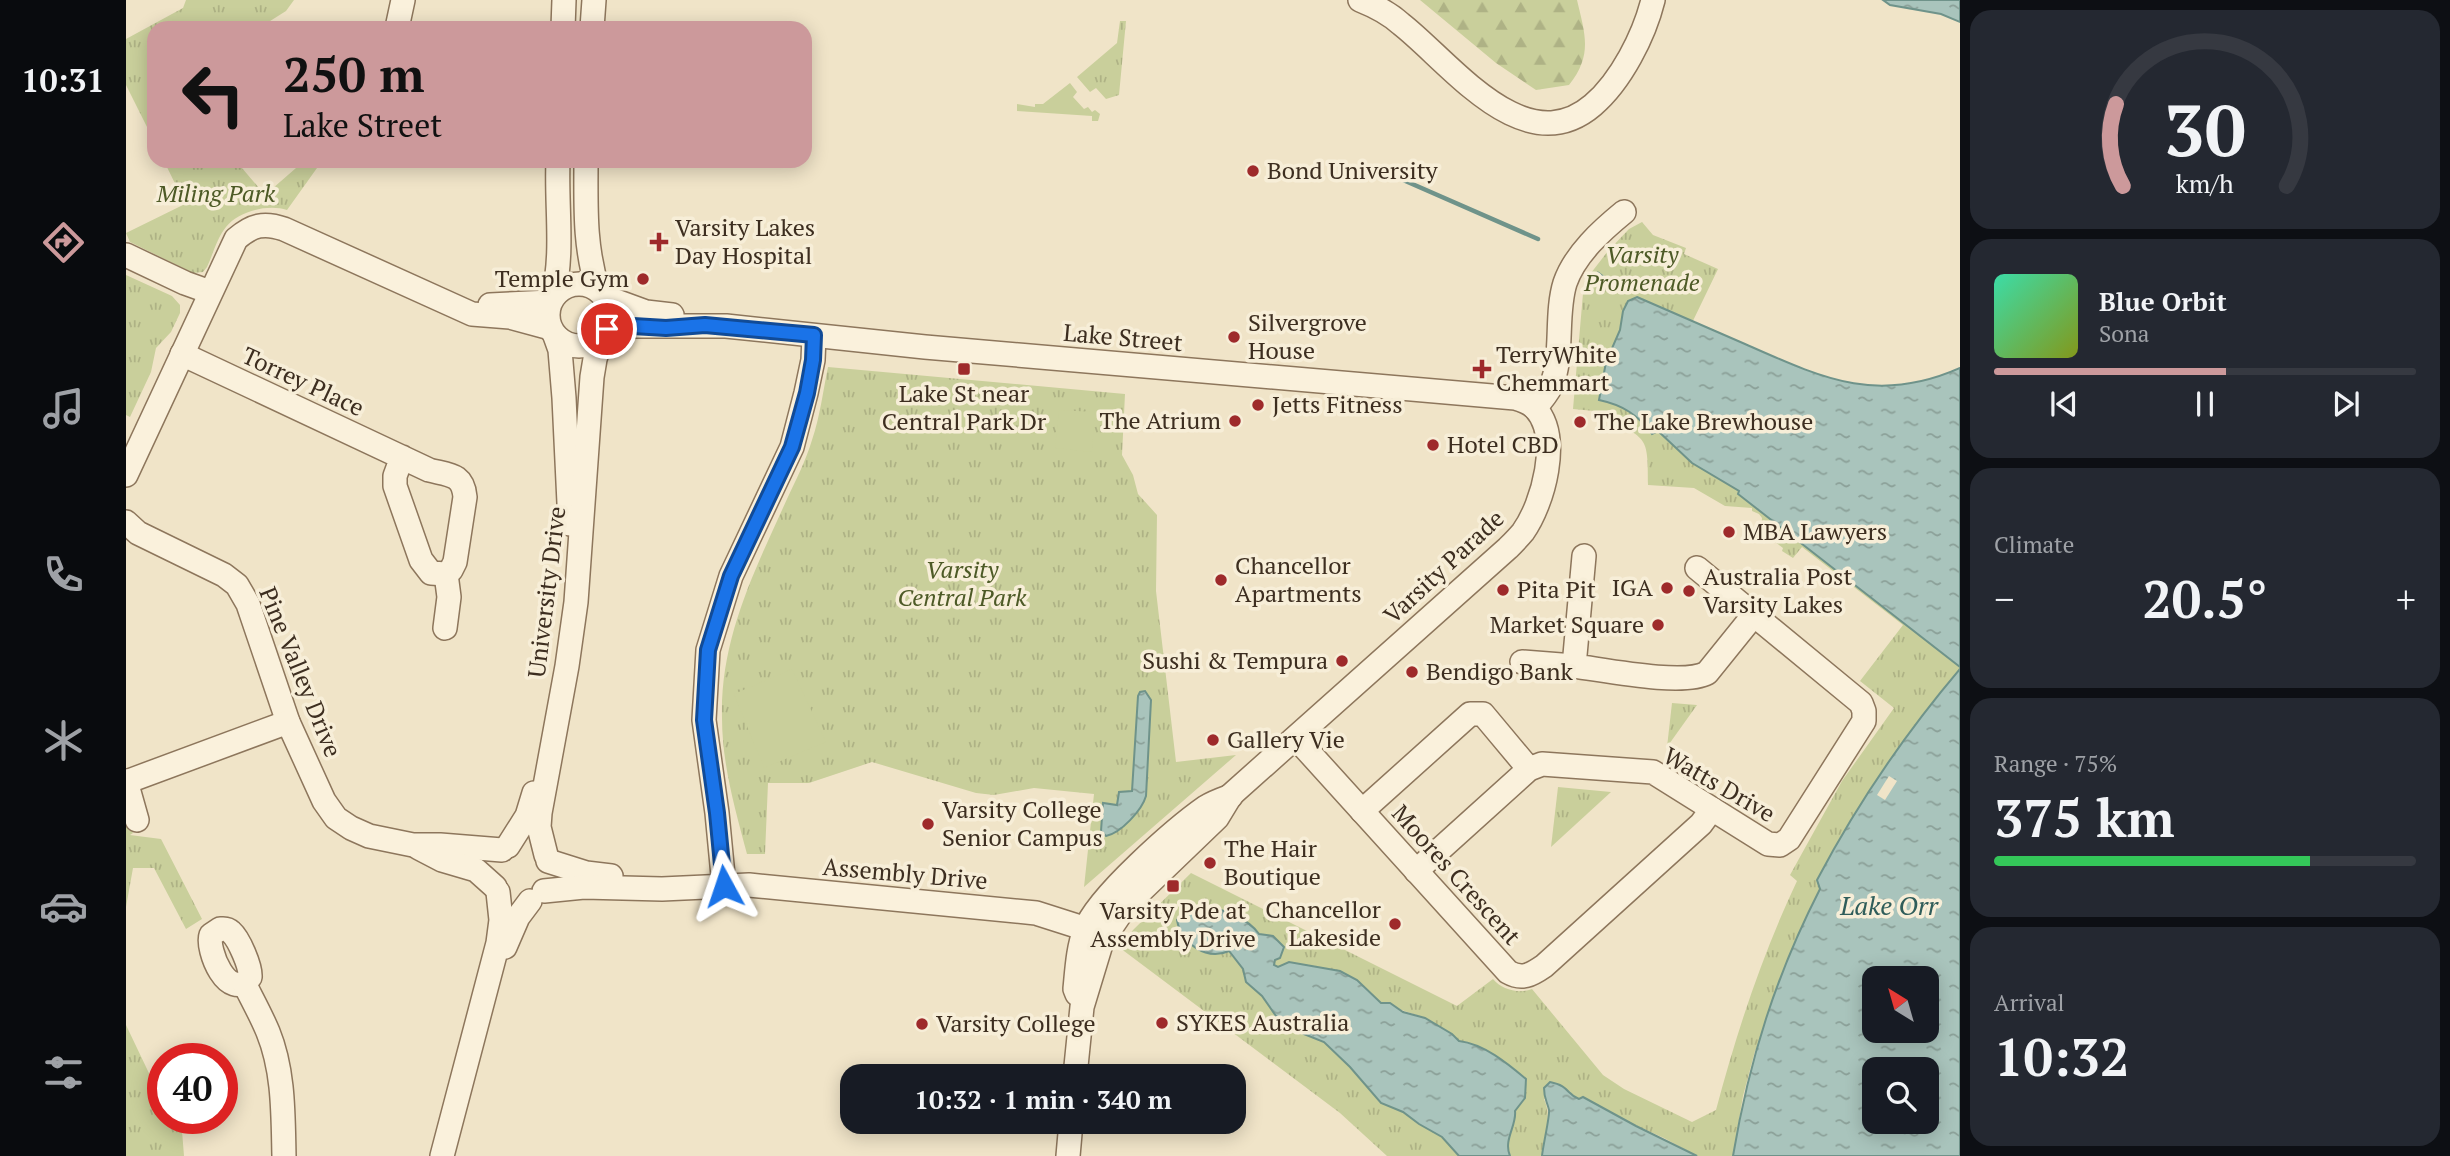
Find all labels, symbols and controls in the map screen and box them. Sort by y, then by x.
text: 250 m [283,41,425,106]
icon: left [168,49,259,140]
text: 10:31 [21,59,105,101]
text: 30 [2164,80,2246,177]
text: Lake Street [283,104,442,146]
place label: Bond University [1267,154,1439,186]
marker: Bond University [1245,163,1261,179]
text: km/h [2176,166,2234,199]
park label: Miling Park [156,177,276,209]
place label: Varsity Lakes Day Hospital [675,211,815,271]
icon: directions [39,218,88,267]
marker: Varsity Lakes Day Hospital [649,232,669,252]
park label: Varsity Promenade [1583,238,1700,298]
place label: Temple Gym [495,262,629,294]
marker: Temple Gym [635,271,651,287]
text: Blue Orbit [2099,284,2227,318]
pin [577,299,637,359]
place label: Silvergrove House [1248,306,1367,366]
icon: arrive [588,310,626,348]
street label: Lake Street [1062,316,1184,358]
text: Sona [2099,318,2149,349]
marker: Silvergrove House [1226,329,1242,345]
place label: TerryWhite Chemmart [1496,338,1617,398]
street label: Torrey Place [237,339,370,423]
marker: Lake St near Central Park Dr [956,361,972,377]
marker: TerryWhite Chemmart [1474,361,1490,377]
place label: Lake St near Central Park Dr [882,377,1047,437]
icon: music [39,384,88,433]
icon: previous [2045,385,2083,423]
icon: pause [2186,385,2224,423]
icon: next [2327,385,2365,423]
place label: Jetts Fitness [1272,388,1403,420]
marker: Jetts Fitness [1250,397,1266,413]
place label: The Atrium [1100,404,1221,436]
place label: The Lake Brewhouse [1594,405,1813,437]
marker: The Atrium [1227,413,1243,429]
marker: The Lake Brewhouse [1572,414,1588,430]
place label: Hotel CBD [1447,428,1559,460]
marker: Hotel CBD [1425,437,1441,453]
street label: Varsity Parade [1376,502,1510,630]
street label: University Drive [520,504,572,679]
place label: MBA Lawyers [1743,515,1887,547]
marker: MBA Lawyers [1721,524,1737,540]
text: Climate [1994,529,2074,560]
place label: Chancellor Apartments [1235,549,1362,609]
icon: phone [39,550,88,599]
park label: Varsity Central Park [898,553,1027,613]
place label: Australia Post Varsity Lakes [1703,560,1852,620]
text: 20.5° [2142,564,2268,633]
place label: IGA [1612,571,1654,603]
marker: Chancellor Apartments [1213,572,1229,588]
place label: Pita Pit [1517,573,1596,605]
text: − [1994,574,2014,624]
text: + [2396,574,2416,624]
marker: IGA [1659,580,1675,596]
street label: Pine Valley Drive [252,582,350,761]
marker: Pita Pit [1495,582,1511,598]
marker: Australia Post Varsity Lakes [1681,583,1697,599]
place label: Market Square [1490,608,1644,640]
marker: Market Square [1650,617,1666,633]
place label: Sushi & Tempura [1142,644,1328,676]
marker: Sushi & Tempura [1334,653,1350,669]
place label: Bendigo Bank [1426,655,1573,687]
marker: Bendigo Bank [1404,664,1420,680]
icon: climate [39,716,88,765]
place label: Gallery Vie [1227,723,1345,755]
marker: Gallery Vie [1205,732,1221,748]
street label: Watts Drive [1658,739,1781,829]
text: Range · 75% [1994,748,2117,779]
text: 375 km [1994,783,2175,852]
place label: Varsity College Senior Campus [942,793,1103,853]
street label: Moores Crescent [1385,797,1528,951]
marker: Varsity College Senior Campus [920,816,936,832]
place label: The Hair Boutique [1224,832,1321,892]
position arrow [687,849,761,923]
street label: Assembly Drive [821,850,989,896]
marker: The Hair Boutique [1202,855,1218,871]
marker: Varsity Pde at Assembly Drive [1165,878,1181,894]
icon: car [39,882,88,931]
water label: Lake Orr [1839,888,1939,922]
place label: Chancellor Lakeside [1265,893,1382,953]
place label: Varsity Pde at Assembly Drive [1090,894,1256,954]
marker: Chancellor Lakeside [1387,916,1403,932]
north arrow [1862,966,1939,1043]
map controls [1862,966,1939,1134]
text: Arrival [1994,987,2065,1018]
place label: SYKES Australia [1176,1006,1349,1038]
place label: Varsity College [936,1007,1096,1039]
marker: SYKES Australia [1154,1015,1170,1031]
marker: Varsity College [914,1016,930,1032]
text: 10:32 [1994,1022,2129,1091]
speed limit sign: 40 [147,1043,238,1134]
icon: filters [39,1048,88,1097]
button: search [1862,1057,1939,1134]
text: 10:32 · 1 min · 340 m [914,1082,1172,1116]

